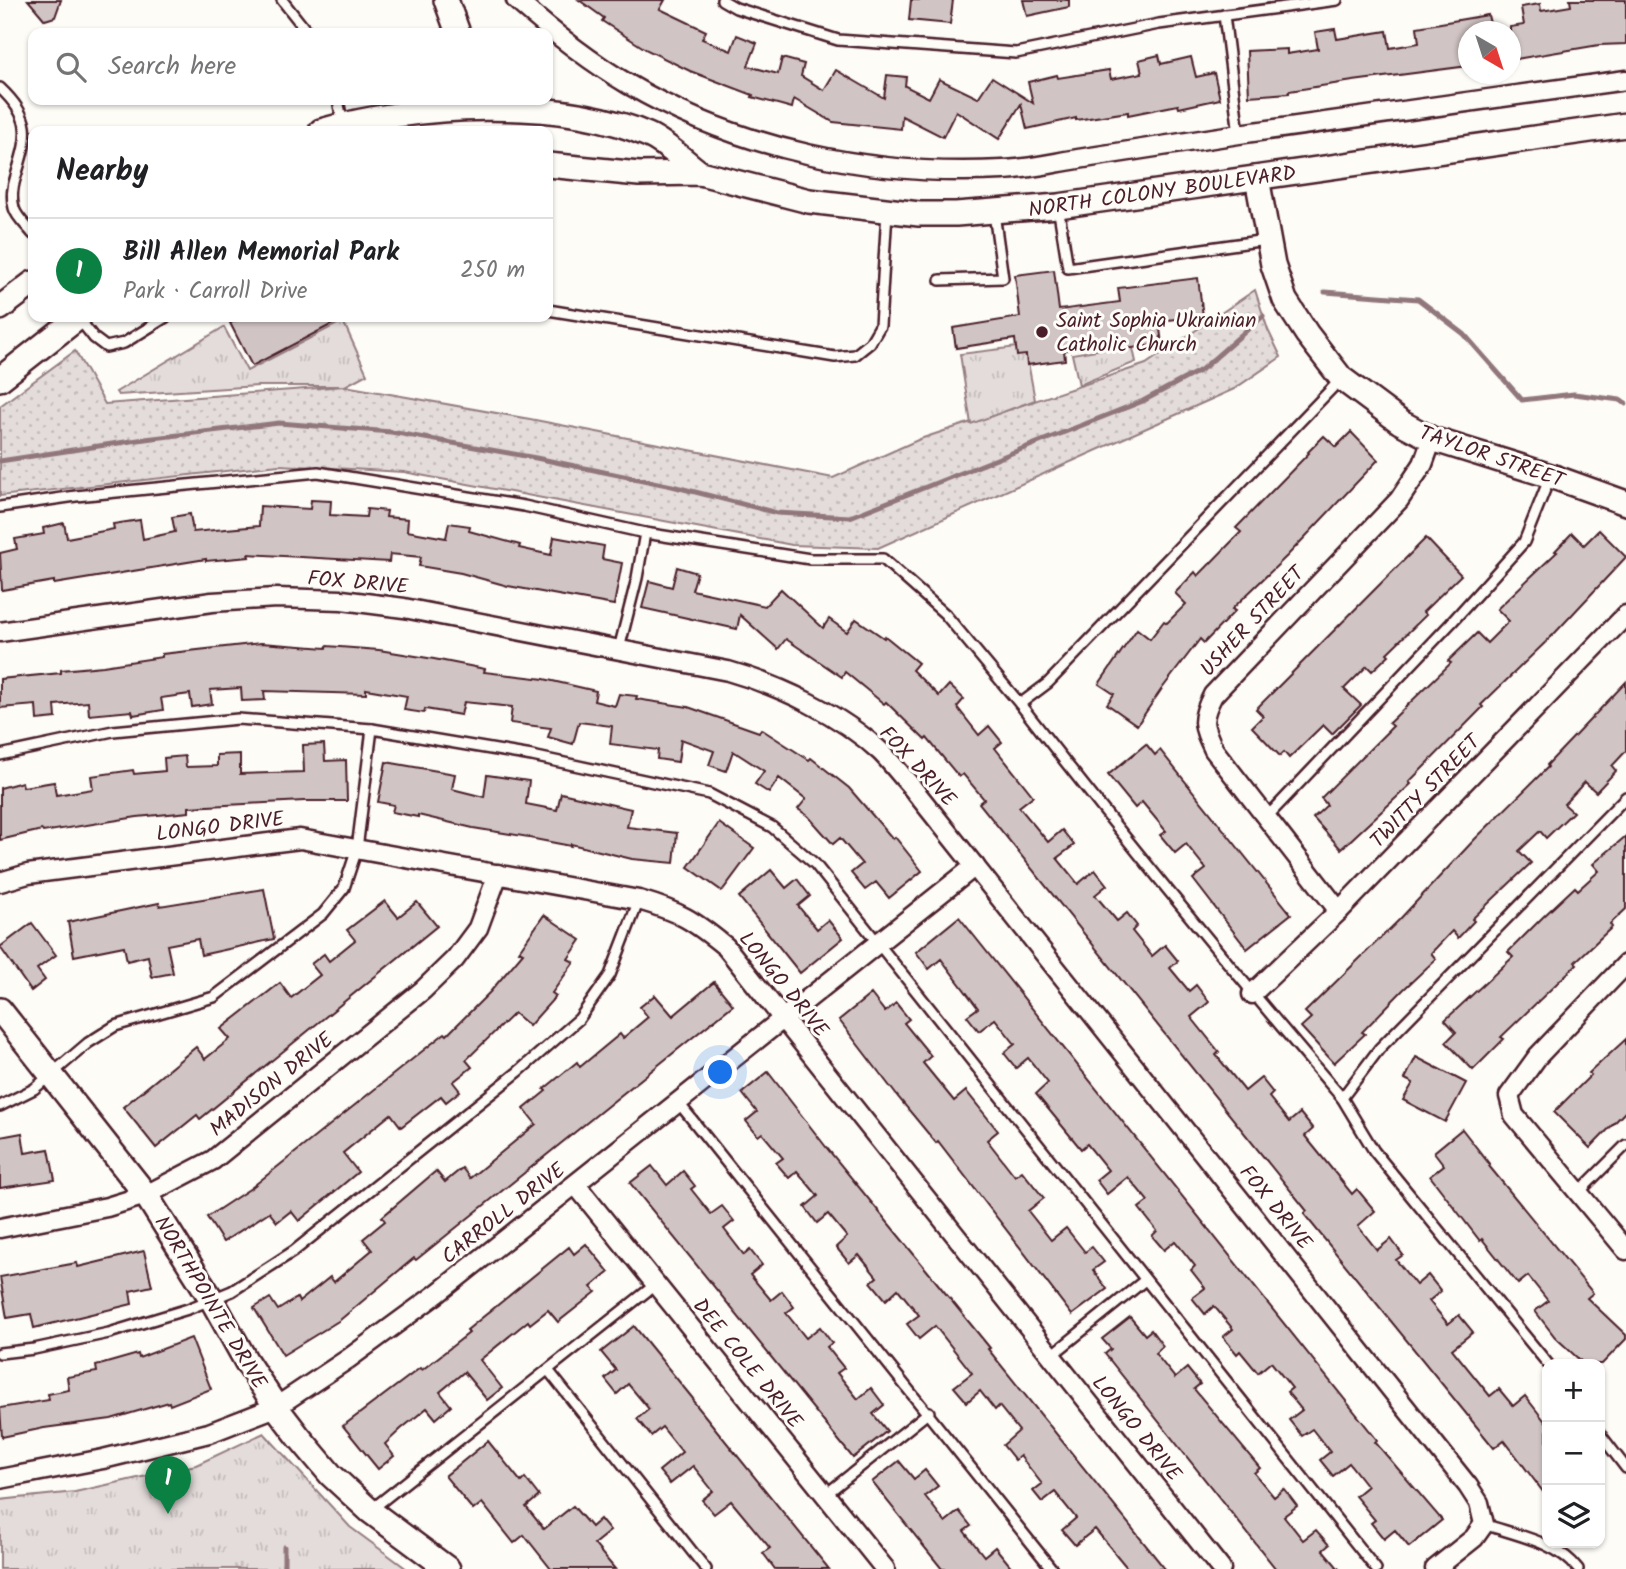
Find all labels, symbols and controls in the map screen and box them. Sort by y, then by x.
north arrow [1458,21,1521,84]
search box [28,28,553,105]
text: Search here [108,46,236,88]
icon: search [52,48,90,86]
text: Nearby [56,148,148,196]
street label: NORTH COLONY BOULEVARD [1026,157,1298,228]
text: Bill Allen Memorial Park [123,232,399,274]
text: 1 [76,253,82,289]
text: 250 m [460,253,525,289]
text: Park · Carroll Drive [123,274,307,310]
place label: Saint Sophia Ukrainian Catholic Church [1056,305,1256,362]
marker: Saint Sophia Ukrainian Catholic Church [1034,324,1050,340]
street label: TAYLOR STREET [1414,417,1570,498]
street label: USHER STREET [1193,558,1315,685]
street label: FOX DRIVE [306,563,410,604]
street label: FOX DRIVE [870,719,964,816]
street label: TWITTY STREET [1363,726,1490,857]
street label: LONGO DRIVE [154,803,287,852]
street label: LONGO DRIVE [730,925,837,1046]
street label: MADISON DRIVE [203,1024,342,1146]
your location [703,1055,737,1089]
street label: CARROLL DRIVE [435,1155,574,1273]
street label: FOX DRIVE [1230,1158,1320,1258]
street label: NORTHPOINTE DRIVE [145,1210,275,1396]
street label: DEE COLE DRIVE [684,1291,810,1437]
map controls [1542,1359,1605,1548]
button: + [1542,1359,1605,1422]
street label: LONGO DRIVE [1083,1369,1190,1490]
button: − [1542,1422,1605,1485]
pin: 1 [145,1456,191,1514]
button: layers [1542,1485,1605,1548]

